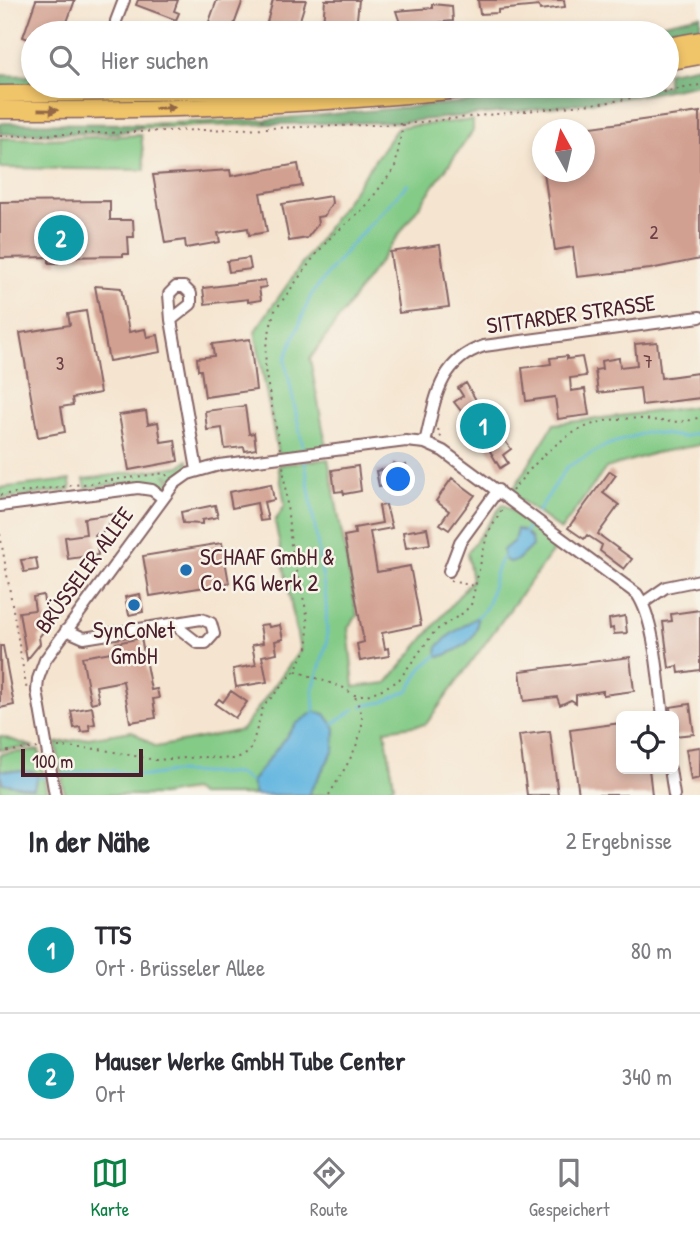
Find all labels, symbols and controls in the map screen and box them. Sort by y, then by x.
search box [21,21,679,98]
icon: search [45,41,83,79]
text: Hier suchen [101,42,209,77]
one-way arrow [154,103,176,114]
one-way arrow [38,104,60,116]
north arrow [532,119,595,182]
pin: 2 [38,212,84,264]
house number: 2 [650,219,659,245]
street label: SITTARDER STRASSE [484,286,657,341]
house number: 7 [643,348,653,374]
house number: 3 [56,350,64,376]
pin: 1 [460,400,506,452]
your location [381,462,415,496]
street label: BRÜSSELER ALLEE [27,500,140,639]
place label: SCHAAF GmbH & Co. KG Werk 2 [200,541,335,598]
marker: SCHAAF GmbH & Co. KG Werk 2 [178,562,194,578]
marker: SynCoNet GmbH [126,597,142,613]
place label: SynCoNet GmbH [93,614,176,671]
map controls [616,711,679,774]
button: locate [616,711,679,774]
scale bar [21,746,144,778]
text: 100 m [32,748,73,774]
text: In der Nähe [28,821,150,861]
text: 2 Ergebnisse [566,825,672,856]
text: TTS [95,917,131,952]
text: 1 [47,935,55,966]
text: 80 m [631,935,672,966]
text: Ort · Brüsseler Allee [95,952,265,983]
text: Mauser Werke GmbH Tube Center [95,1043,405,1078]
text: 2 [46,1061,56,1092]
text: 340 m [622,1061,672,1092]
text: Ort [95,1078,125,1109]
tab: Karte [90,1154,129,1222]
tab: Route [310,1154,348,1222]
tab: Gespeichert [529,1154,610,1222]

